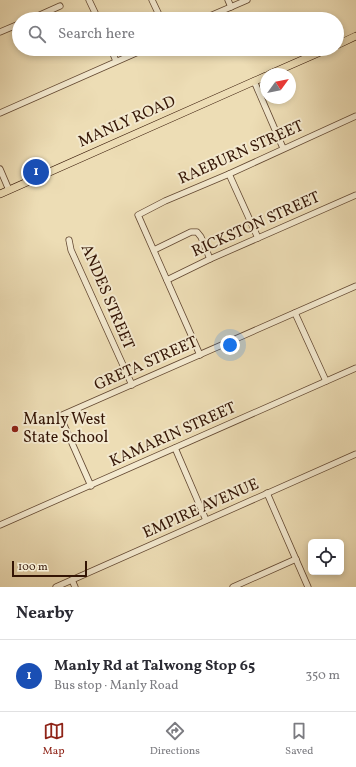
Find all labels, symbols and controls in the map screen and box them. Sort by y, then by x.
search box [12,12,344,56]
icon: search [26,23,48,45]
text: Search here [58,24,135,45]
north arrow [260,68,296,104]
street label: MANLY ROAD [75,91,179,153]
street label: RAEBURN STREET [175,116,307,190]
pin: 1 [23,157,49,187]
street label: RICKSTON STREET [188,187,324,263]
street label: ANDES STREET [75,241,139,353]
street label: GRETA STREET [91,331,201,397]
your location [220,335,240,355]
street label: KAMARIN STREET [106,397,240,473]
place label: Manly West State School [23,409,108,449]
marker: Manly West State School [10,424,20,434]
street label: EMPIRE AVENUE [139,474,263,544]
map controls [308,539,344,575]
button: locate [308,539,344,575]
scale bar [12,559,87,578]
text: 100 m [18,560,48,575]
text: Nearby [16,602,74,625]
text: Manly Rd at Talwong Stop 65 [54,656,255,677]
text: 1 [26,667,32,685]
text: 350 m [305,667,340,685]
text: Bus stop · Manly Road [54,677,179,695]
tab: Map [43,720,65,759]
tab: Directions [150,720,200,759]
tab: Saved [285,720,313,759]

